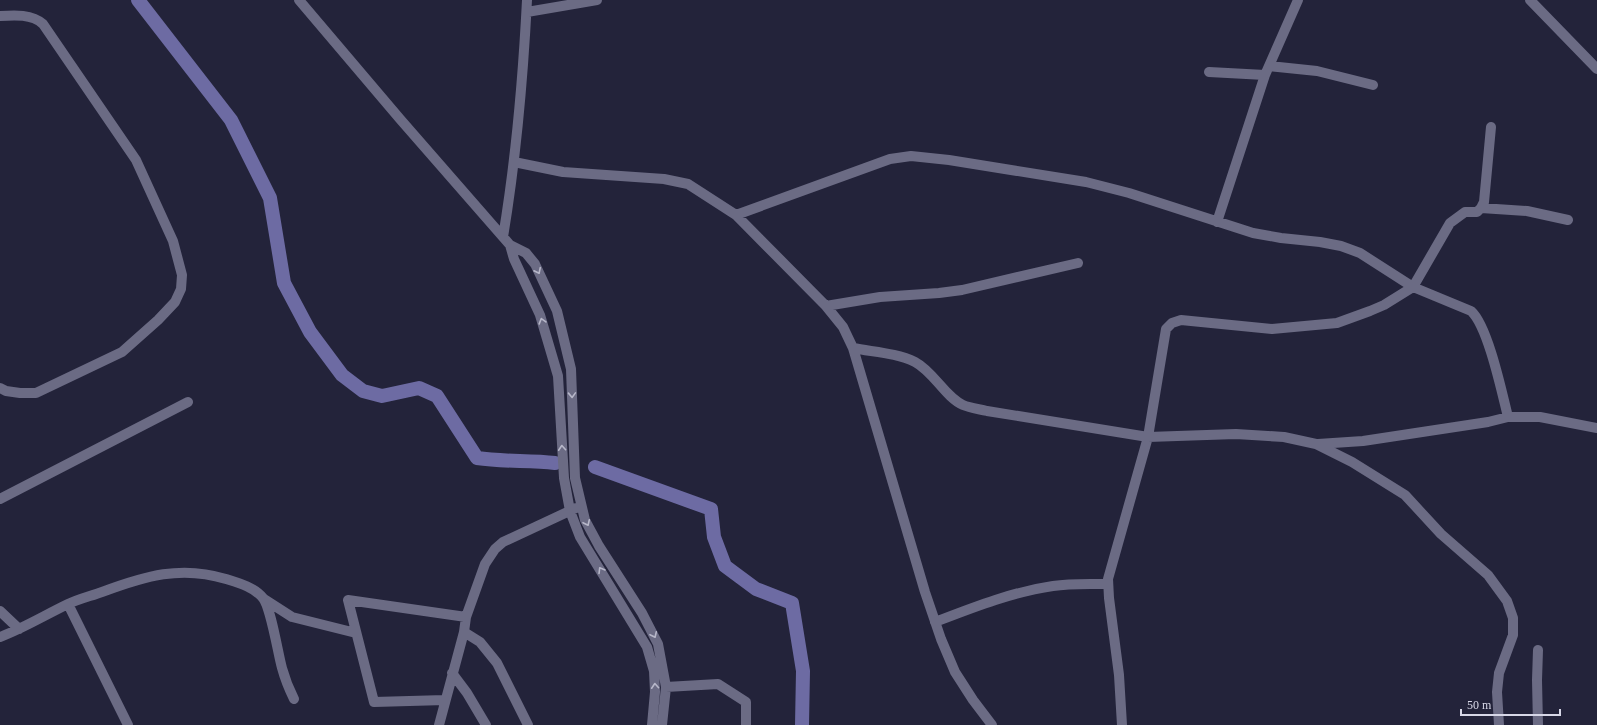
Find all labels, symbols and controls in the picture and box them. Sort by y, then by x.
one-way arrow [533,267,541,275]
one-way arrow [538,318,547,325]
one-way arrow [568,392,576,398]
one-way arrow [558,445,567,451]
one-way arrow [582,519,590,527]
one-way arrow [598,567,605,574]
one-way arrow [649,630,657,638]
one-way arrow [650,683,659,689]
scale bar [1461,691,1560,717]
text: 50 m [1467,698,1492,712]

